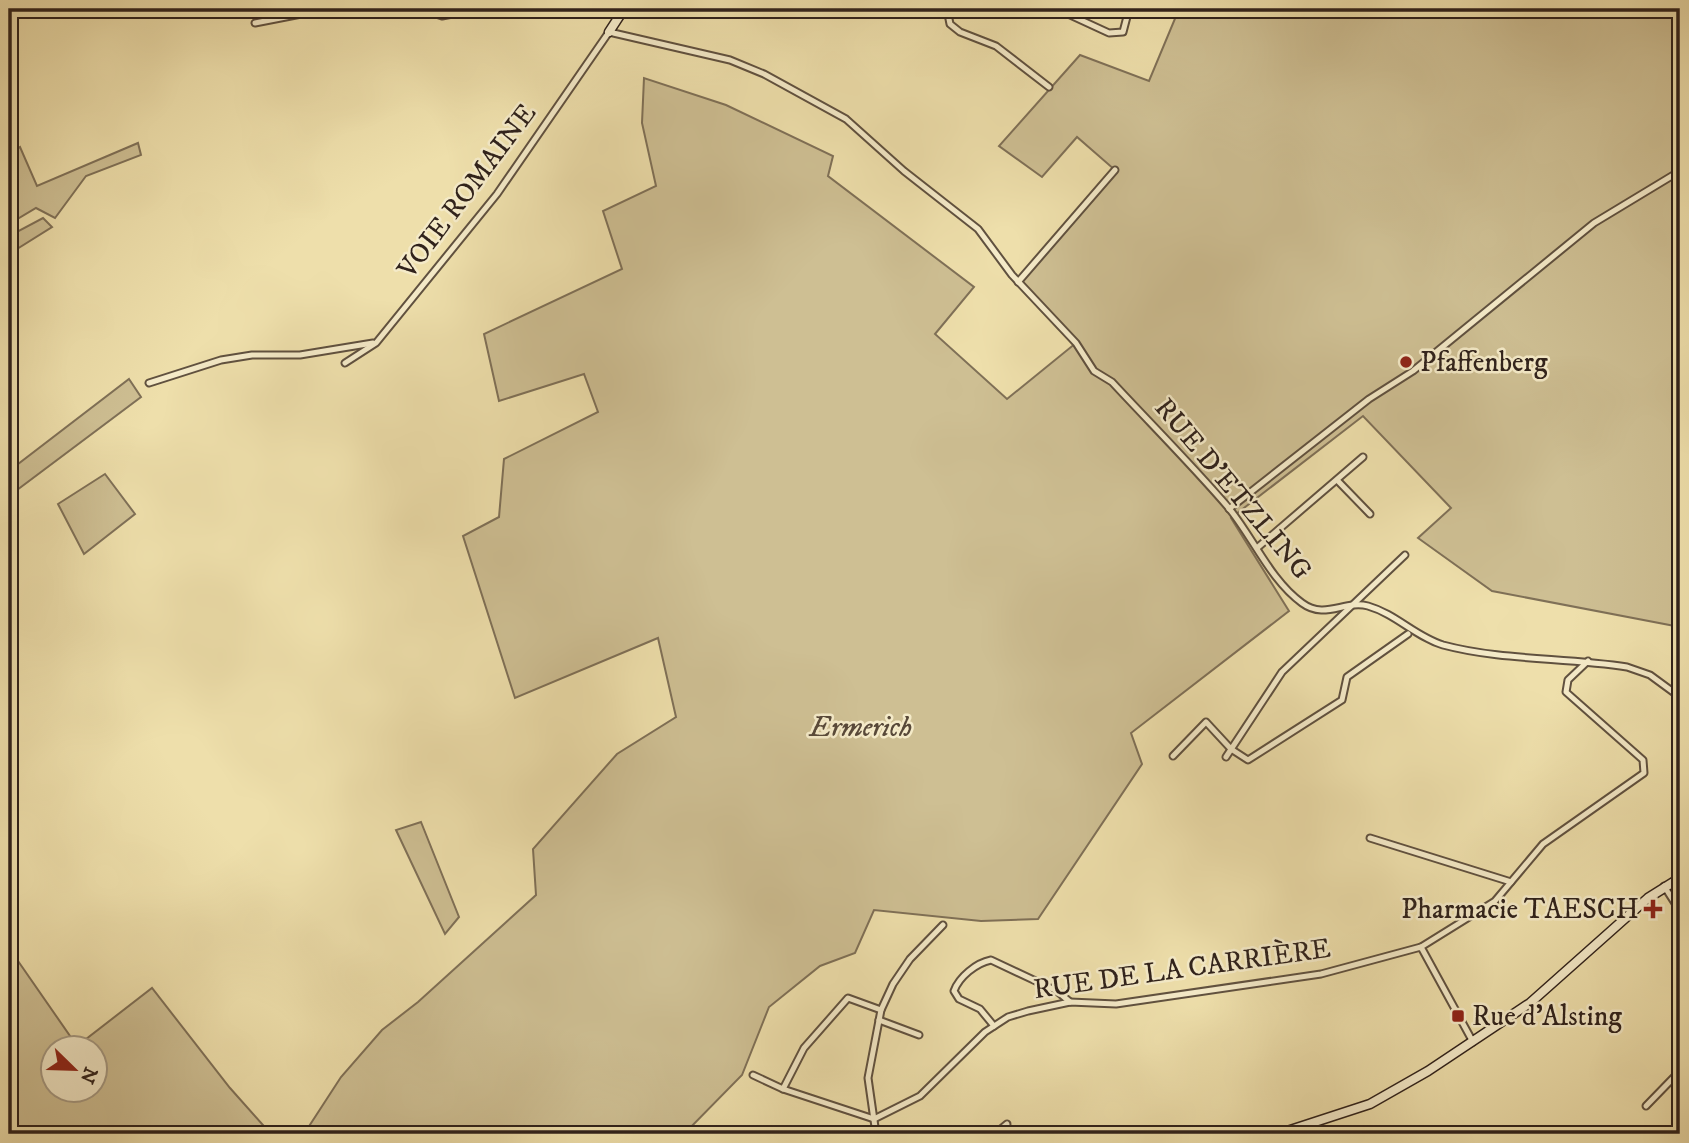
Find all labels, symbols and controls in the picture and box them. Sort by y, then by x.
street label: VOIE ROMAINE [389,97,544,286]
place label: Pfaffenberg [1420,345,1548,380]
marker: Pfaffenberg [1398,354,1414,370]
street label: RUE D'ETZLING [1147,391,1319,587]
park label: Ermerich [808,710,912,745]
place label: Pharmacie TAESCH [1401,892,1639,927]
marker: Pharmacie TAESCH [1645,901,1661,917]
street label: RUE DE LA CARRIÈRE [1031,931,1333,1007]
place label: Rue d'Alsting [1472,999,1622,1034]
marker: Rue d'Alsting [1450,1008,1466,1024]
north arrow [38,1034,108,1104]
text: N [74,1063,102,1087]

